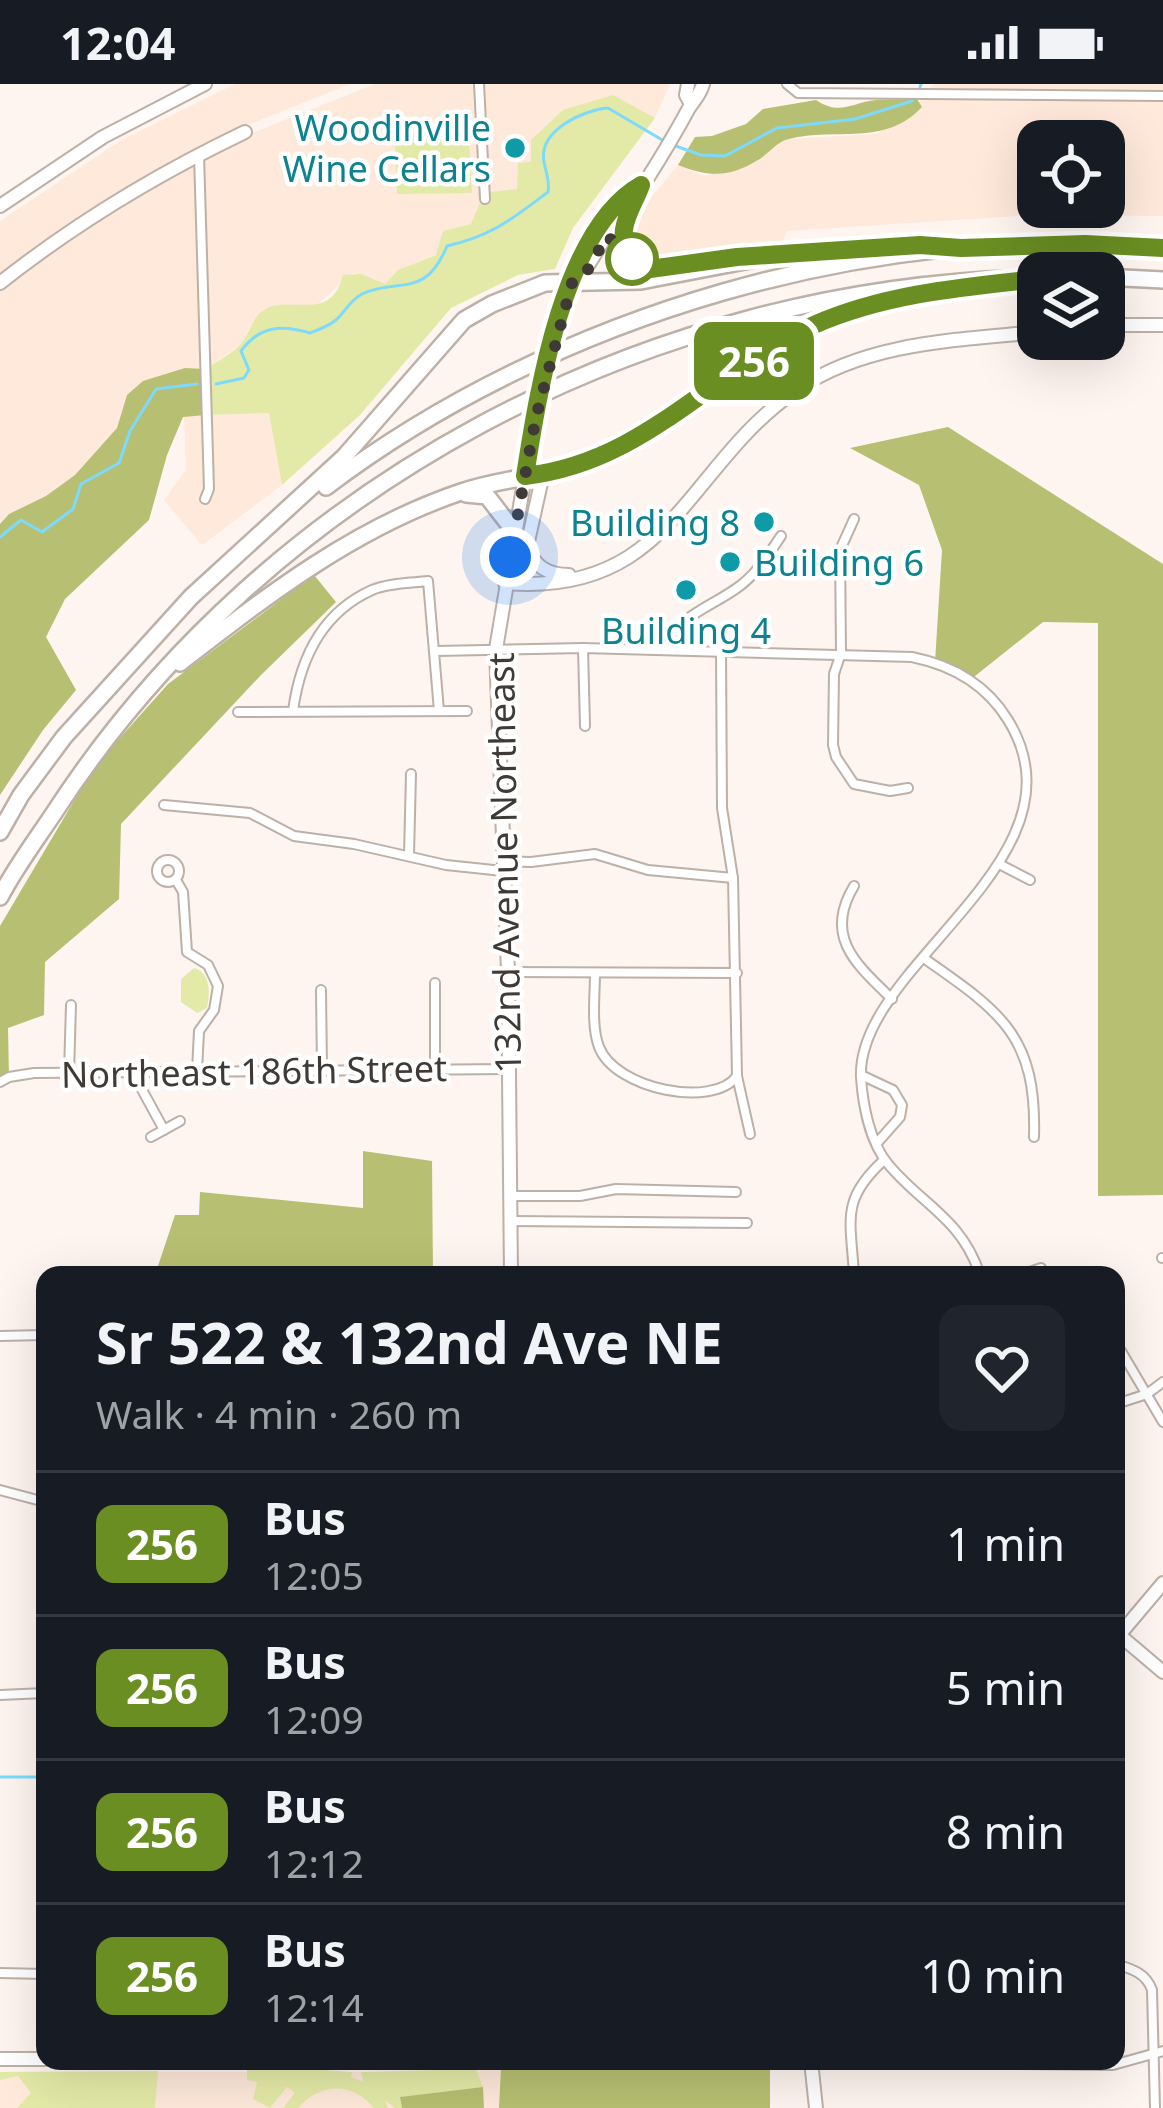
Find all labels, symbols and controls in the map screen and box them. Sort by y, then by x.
text: 12:04 [60,12,176,73]
place label: Woodinville Wine Cellars [282,103,491,193]
map controls [1017,120,1125,360]
button: locate [1017,120,1125,228]
marker: Woodinville Wine Cellars [502,135,528,161]
unlabelled marker [607,234,657,284]
button: layers [1017,252,1125,360]
line badge: 256 [685,322,823,400]
text: 256 [718,332,790,389]
place label: Building 8 [570,498,740,547]
marker: Building 8 [751,509,777,535]
your location [480,527,540,587]
place label: Building 6 [754,538,924,587]
marker: Building 6 [717,549,743,575]
marker: Building 4 [673,577,699,603]
place label: Building 4 [601,606,771,655]
street label: 132nd Avenue Northeast [476,652,532,1074]
street label: Northeast 186th Street [60,1043,448,1099]
text: Sr 522 & 132nd Ave NE [96,1303,723,1381]
button: heart [939,1305,1065,1431]
text: Walk · 4 min · 260 m [96,1387,462,1440]
text: Bus [264,1487,346,1548]
text: 1 min [946,1513,1065,1574]
text: 256 [126,1515,198,1572]
text: 12:05 [264,1548,364,1601]
text: Bus [264,1631,346,1692]
text: 5 min [946,1657,1065,1718]
text: 256 [126,1659,198,1716]
text: 12:09 [264,1692,364,1745]
text: Bus [264,1775,346,1836]
text: 8 min [946,1801,1065,1862]
text: 256 [126,1803,198,1860]
text: 12:12 [264,1836,364,1889]
text: Bus [264,1919,346,1980]
text: 10 min [920,1945,1065,2006]
text: 256 [126,1947,198,2004]
text: 12:14 [264,1980,364,2033]

